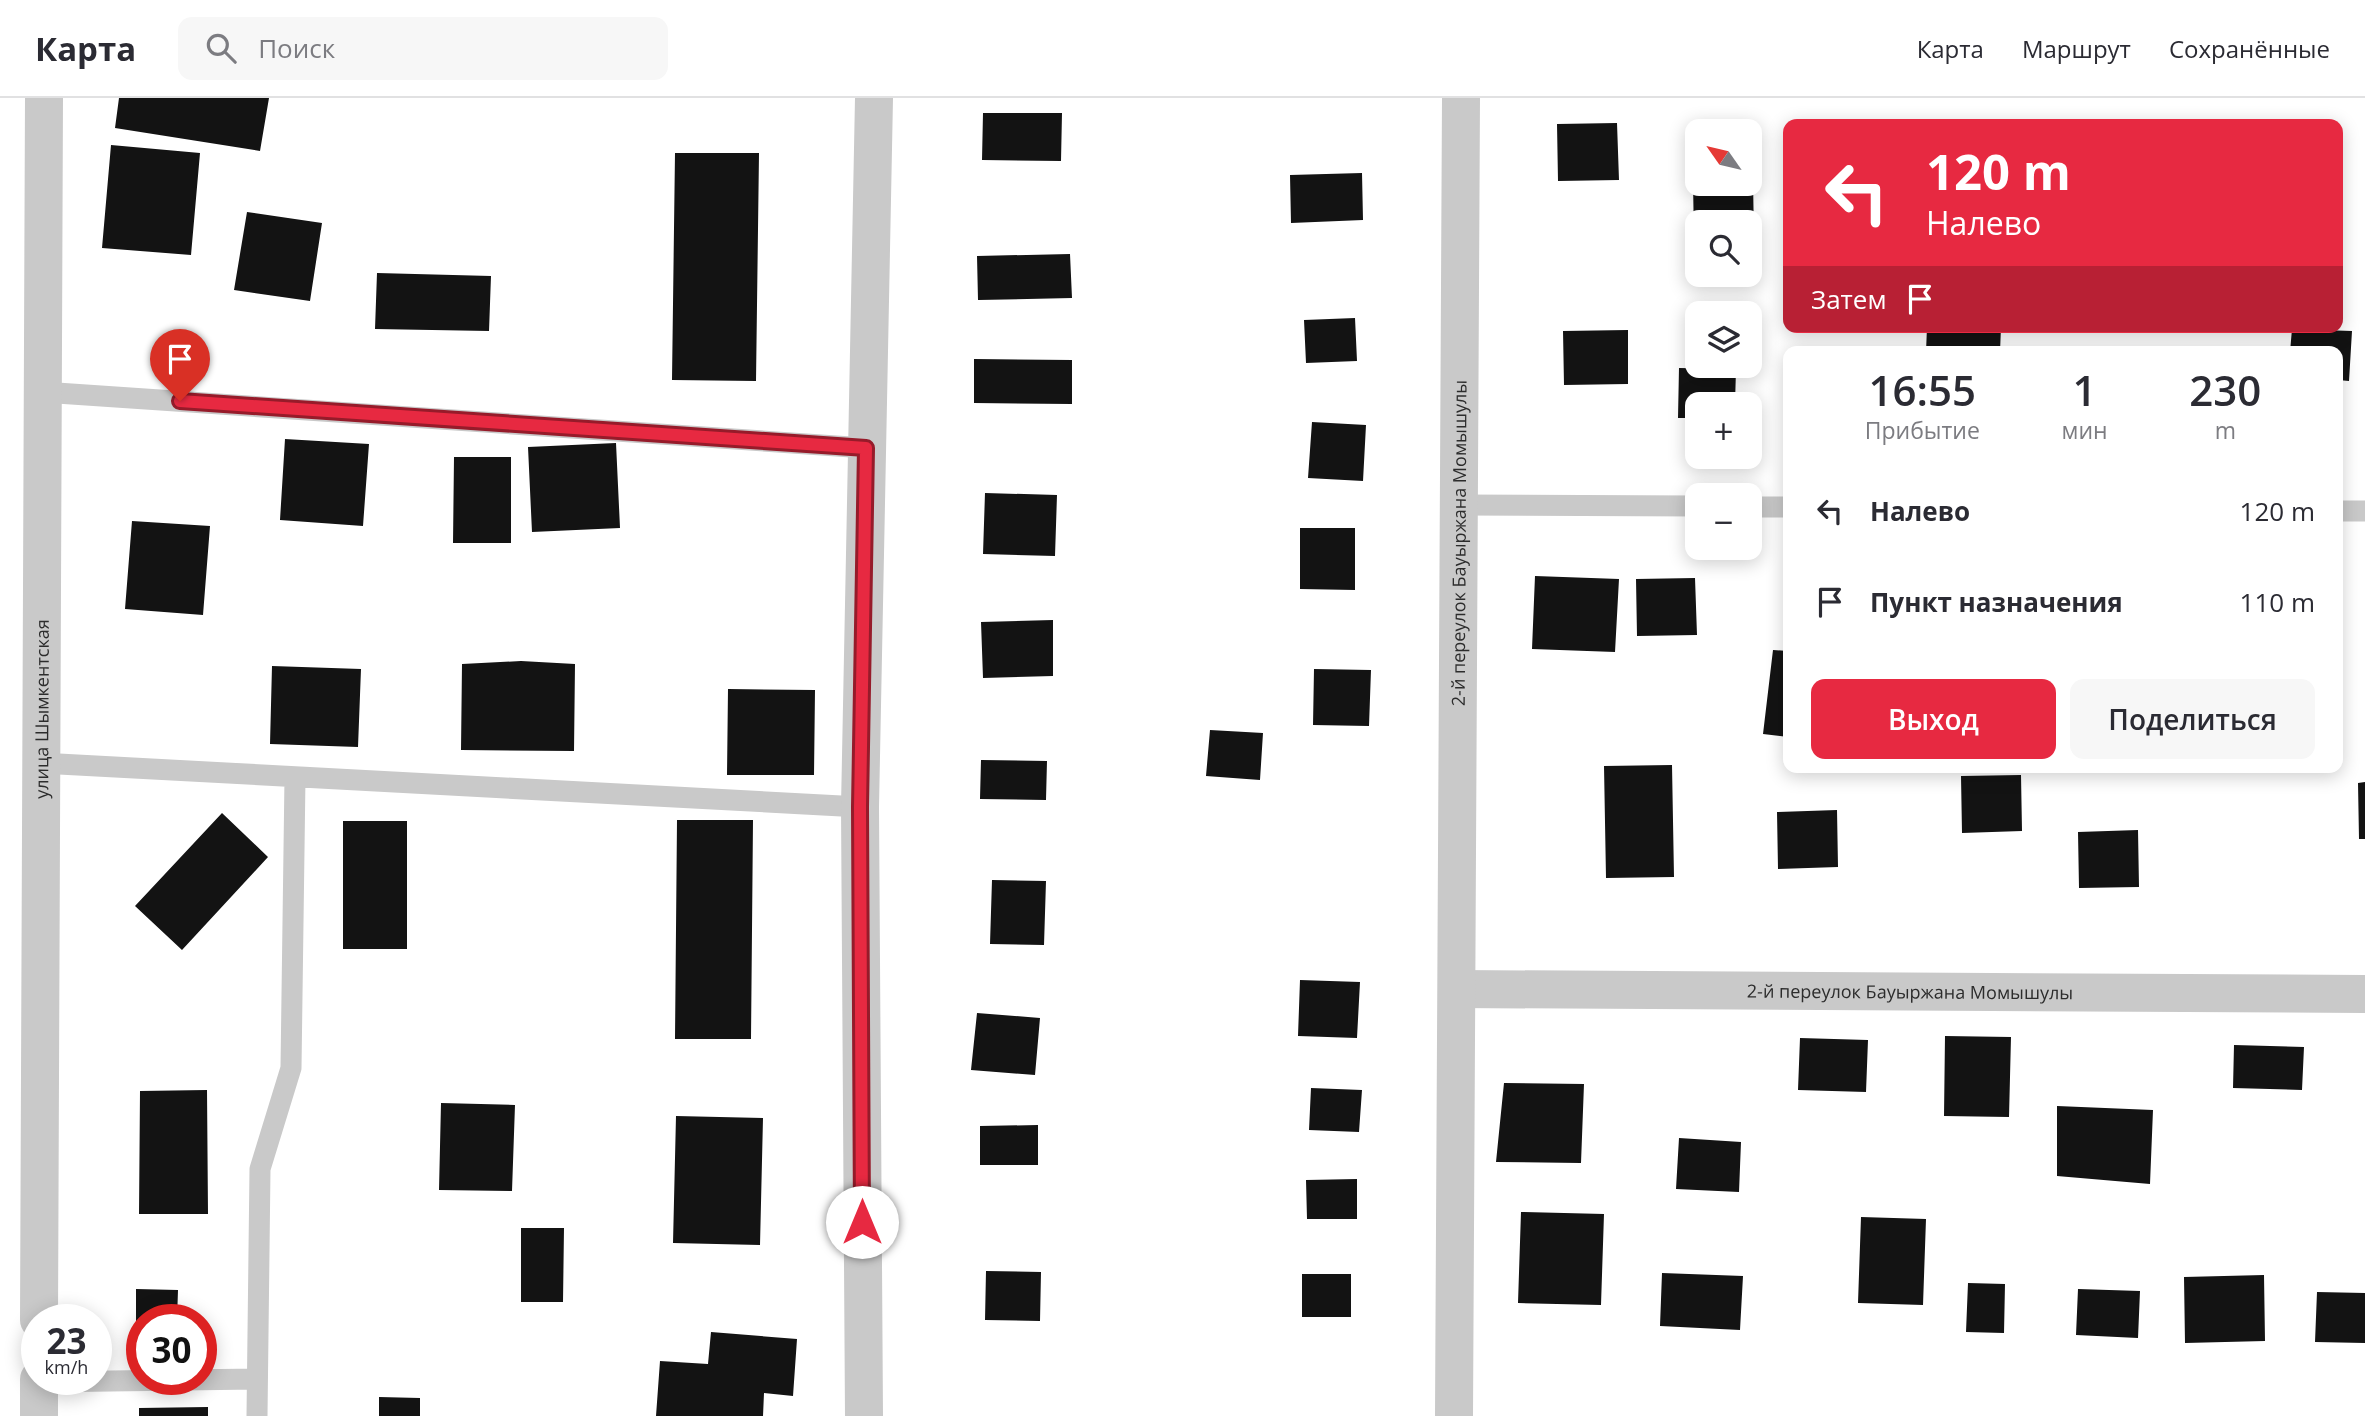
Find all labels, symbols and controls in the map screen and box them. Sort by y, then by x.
search box [178,17,668,80]
text: Карта [35,26,136,71]
icon: search [202,29,240,67]
text: Поиск [258,30,335,66]
text: Карта [1917,32,1984,65]
text: Маршрут [2022,32,2131,65]
text: Сохранённые [2169,32,2330,65]
north arrow [1685,119,1762,196]
map controls [1685,119,1762,560]
text: 120 m [1926,138,2071,204]
icon: left [1811,147,1902,238]
text: Налево [1926,201,2041,244]
button: search [1685,210,1762,287]
icon: arrive [1901,280,1939,318]
text: Затем [1811,281,1887,317]
button: layers [1685,301,1762,378]
pin [150,329,210,401]
icon: arrive [161,340,199,378]
text: 16:55 [1868,361,1976,418]
text: 1 [2073,361,2097,418]
text: 230 [2189,361,2261,418]
street label: 2-й переулок Бауыржана Момышулы [1446,380,1472,706]
button: + [1685,392,1762,469]
text: Прибытие [1865,414,1980,446]
text: мин [2062,414,2108,446]
text: m [2215,414,2236,446]
button: − [1685,483,1762,560]
icon: left [1811,492,1849,530]
text: Налево [1870,493,1970,529]
text: 120 m [2240,493,2315,529]
icon: arrive [1811,583,1849,621]
text: Пункт назначения [1870,584,2123,620]
text: 110 m [2240,584,2315,620]
street label: улица Шымкентская [29,619,54,799]
button: Выход [1811,679,2056,759]
button: Поделиться [2070,679,2315,759]
street label: 2-й переулок Бауыржана Момышулы [1747,979,2073,1004]
position arrow [825,1185,899,1259]
speed limit sign: 30 [126,1304,217,1395]
text: 23 [46,1317,87,1364]
text: km/h [45,1355,88,1379]

